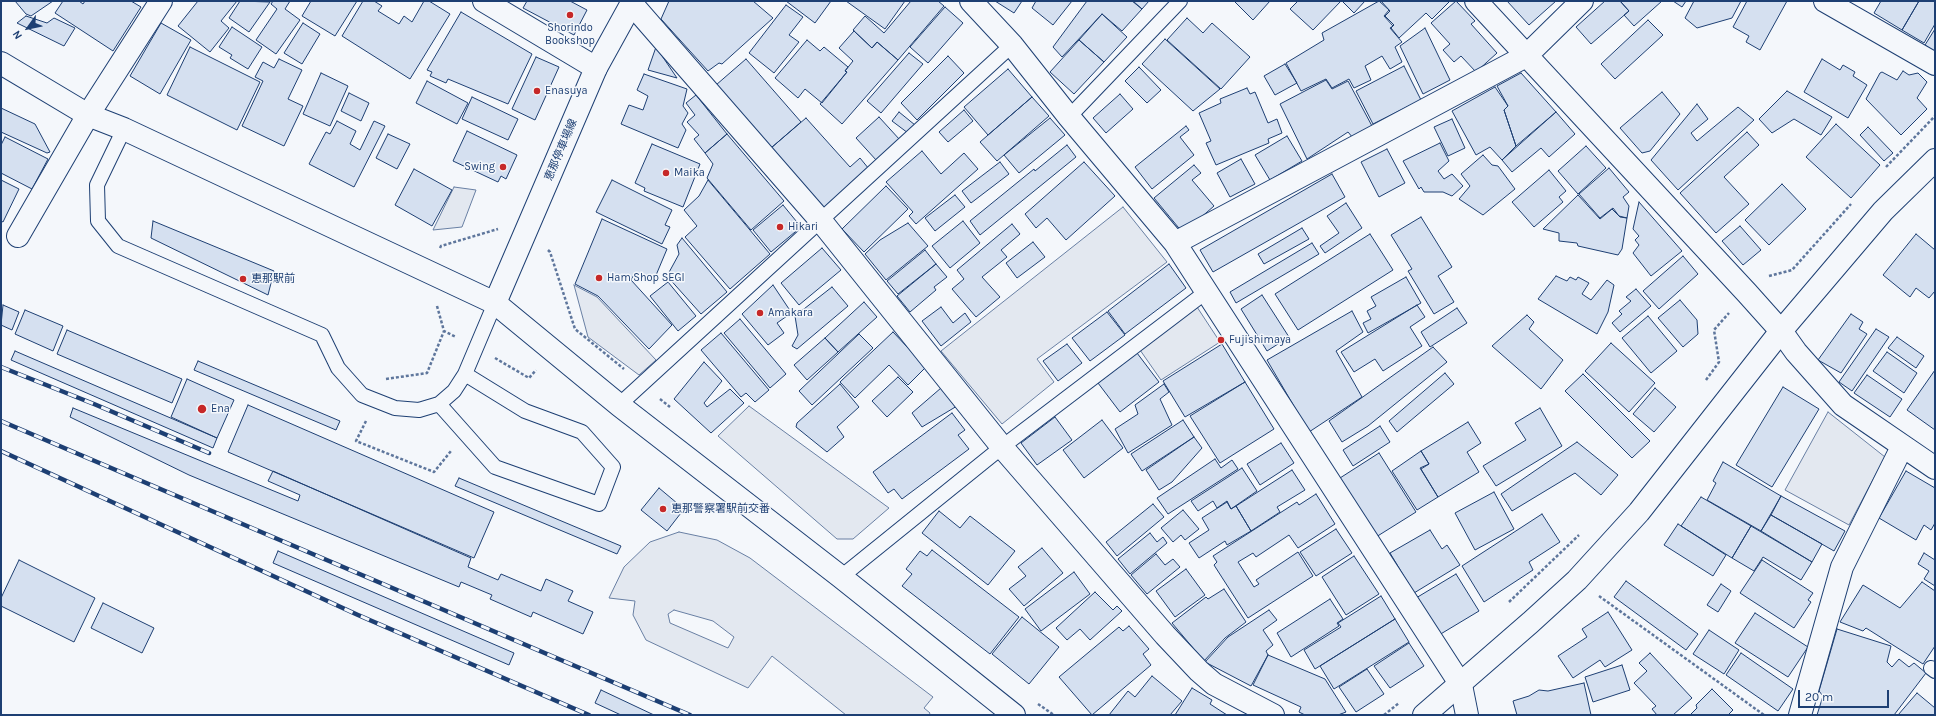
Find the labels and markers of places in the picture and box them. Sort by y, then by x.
marker: Shorindo Bookshop [565,10,575,20]
place label: Shorindo Bookshop [545,21,595,47]
place label: Enasuya [545,84,587,98]
marker: Enasuya [532,86,542,96]
place label: Swing [464,160,495,174]
marker: Swing [498,162,508,172]
place label: Maika [674,166,705,180]
marker: Maika [661,168,671,178]
place label: Hikari [788,220,818,234]
marker: Hikari [775,222,785,232]
place label: Ham Shop SEGI [607,271,685,285]
place label: 恵那駅前 [251,272,295,286]
marker: Ham Shop SEGI [594,273,604,283]
marker: 恵那駅前 [238,274,248,284]
place label: Amakara [768,306,813,320]
marker: Amakara [755,308,765,318]
place label: Fujishimaya [1229,333,1291,347]
marker: Fujishimaya [1216,335,1226,345]
place label: Ena [211,402,230,416]
marker: Ena [196,403,208,415]
place label: 恵那警察署駅前交番 [671,502,770,516]
marker: 恵那警察署駅前交番 [658,504,668,514]

